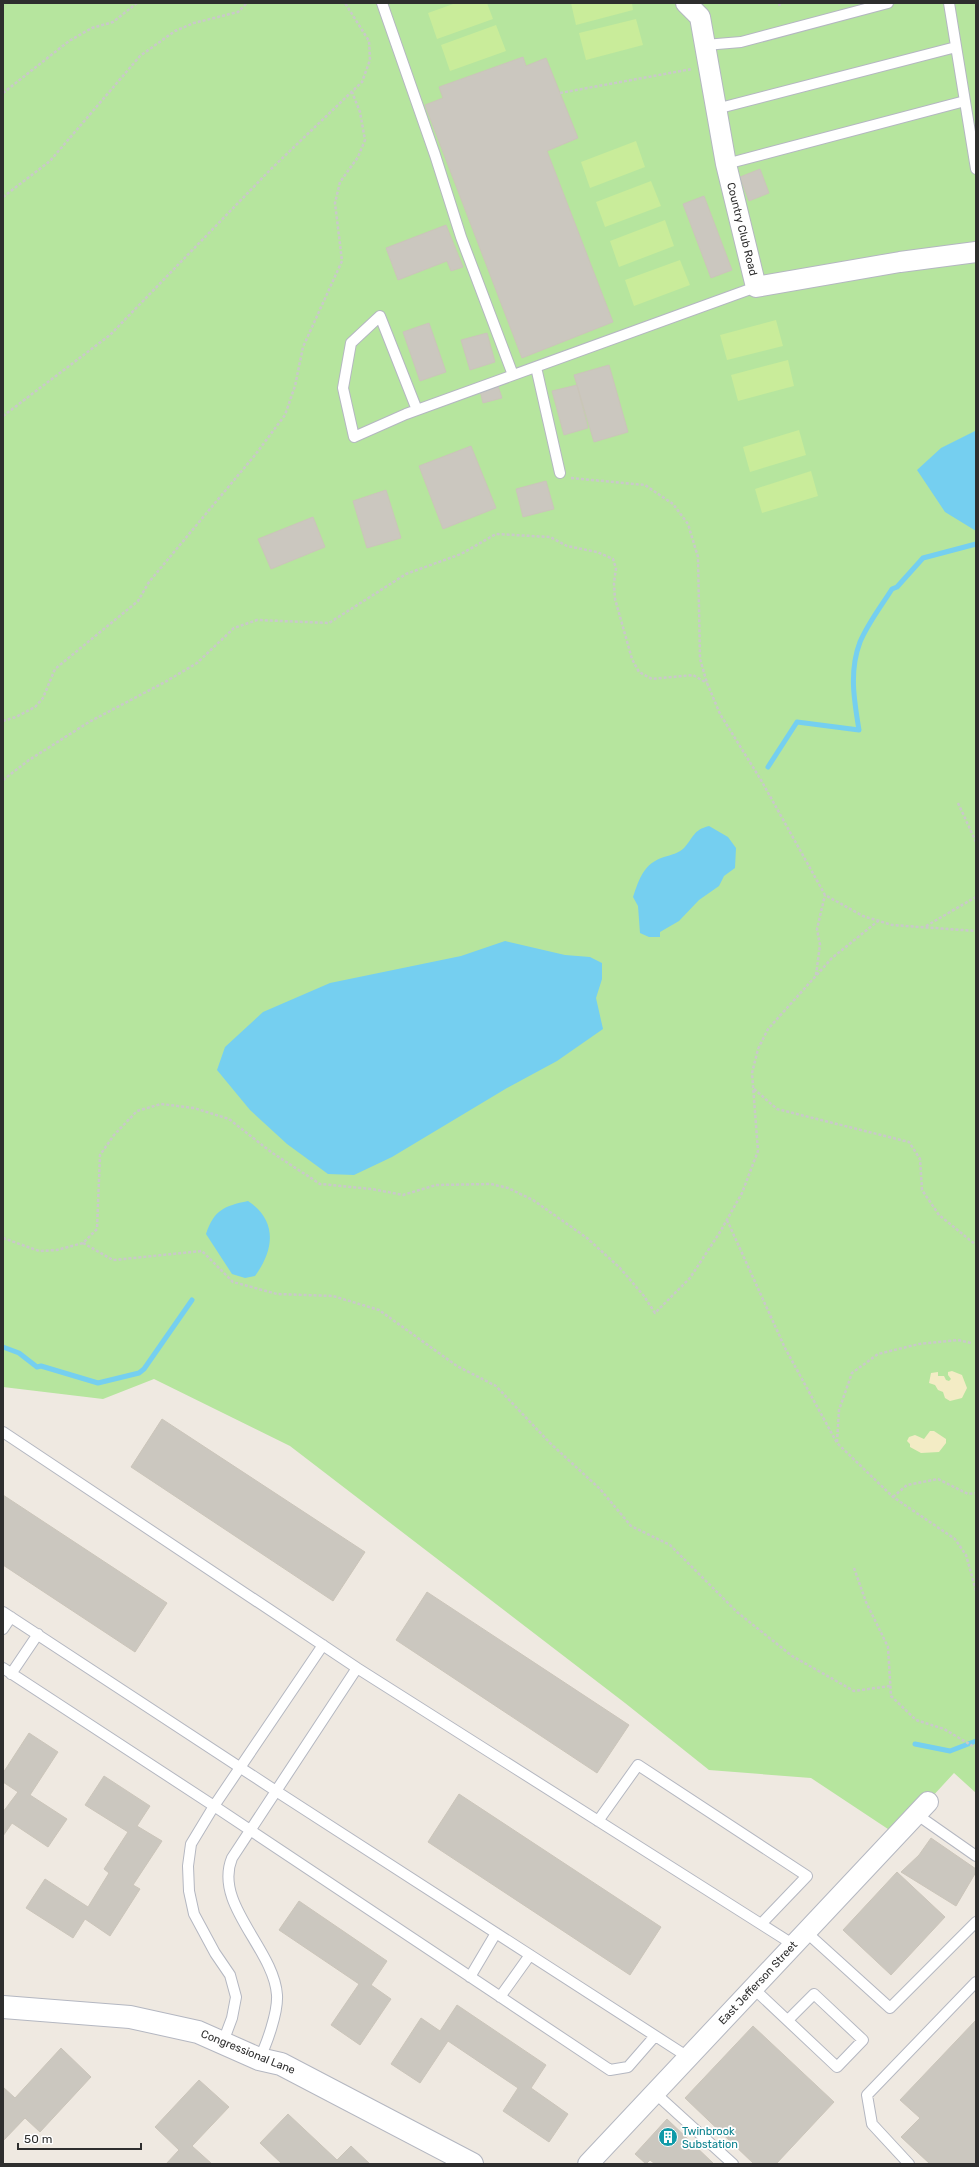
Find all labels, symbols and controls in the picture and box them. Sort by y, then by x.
street label: Country Club Road [724,181,760,277]
street label: East Jefferson Street [716,1938,801,2027]
street label: Congressional Lane [199,2027,297,2077]
scale bar [18,2125,141,2151]
place label: Twinbrook Substation [682,2125,738,2151]
building icon: Twinbrook Substation [657,2126,679,2148]
text: 50 m [24,2132,52,2146]

